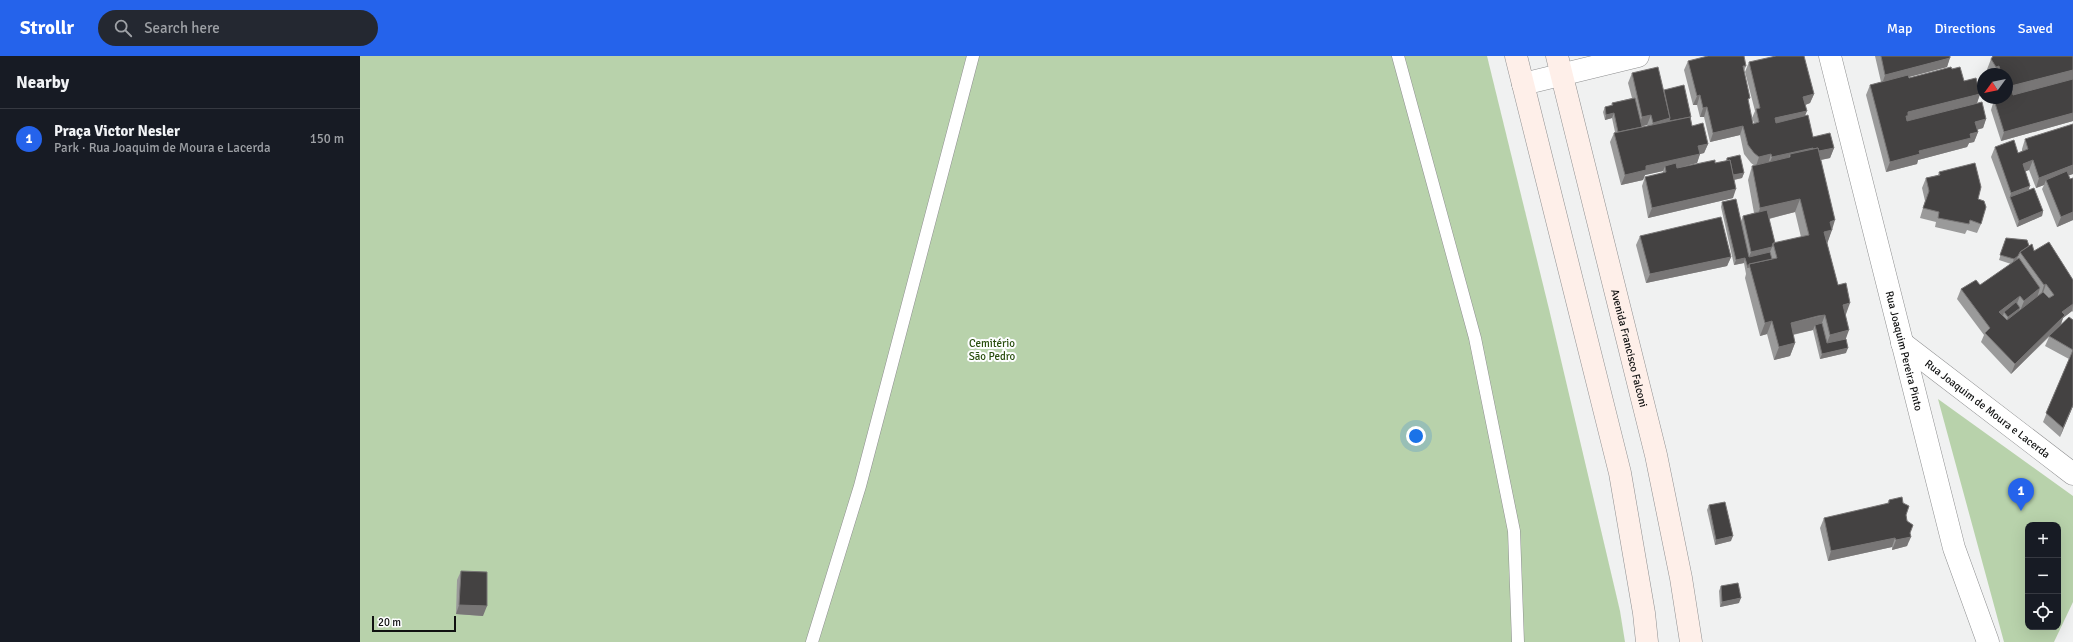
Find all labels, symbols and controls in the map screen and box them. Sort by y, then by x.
search box [98,10,378,46]
text: Strollr [20,16,74,40]
icon: search [112,17,134,39]
text: Search here [144,19,220,37]
text: Map [1887,20,1913,37]
text: Directions [1935,20,1996,37]
text: Saved [2018,20,2053,37]
north arrow [1977,68,2013,104]
text: Nearby [16,72,69,93]
text: Praça Victor Nesler [54,122,180,140]
text: 1 [25,131,33,147]
text: 150 m [310,131,344,147]
text: Park · Rua Joaquim de Moura e Lacerda [54,140,271,156]
street label: Avenida Francisco Falconi [1608,288,1650,409]
street label: Rua Joaquim Pereira Pinto [1882,290,1925,412]
park label: Cemitério São Pedro [969,337,1016,363]
street label: Rua Joaquim de Moura e Lacerda [1922,357,2053,461]
your location [1406,426,1426,446]
pin: 1 [2008,478,2034,511]
map controls [2025,522,2061,630]
button: + [2025,522,2061,558]
button: − [2025,558,2061,594]
button: locate [2025,594,2061,630]
scale bar [372,614,456,633]
text: 20 m [378,616,401,629]

